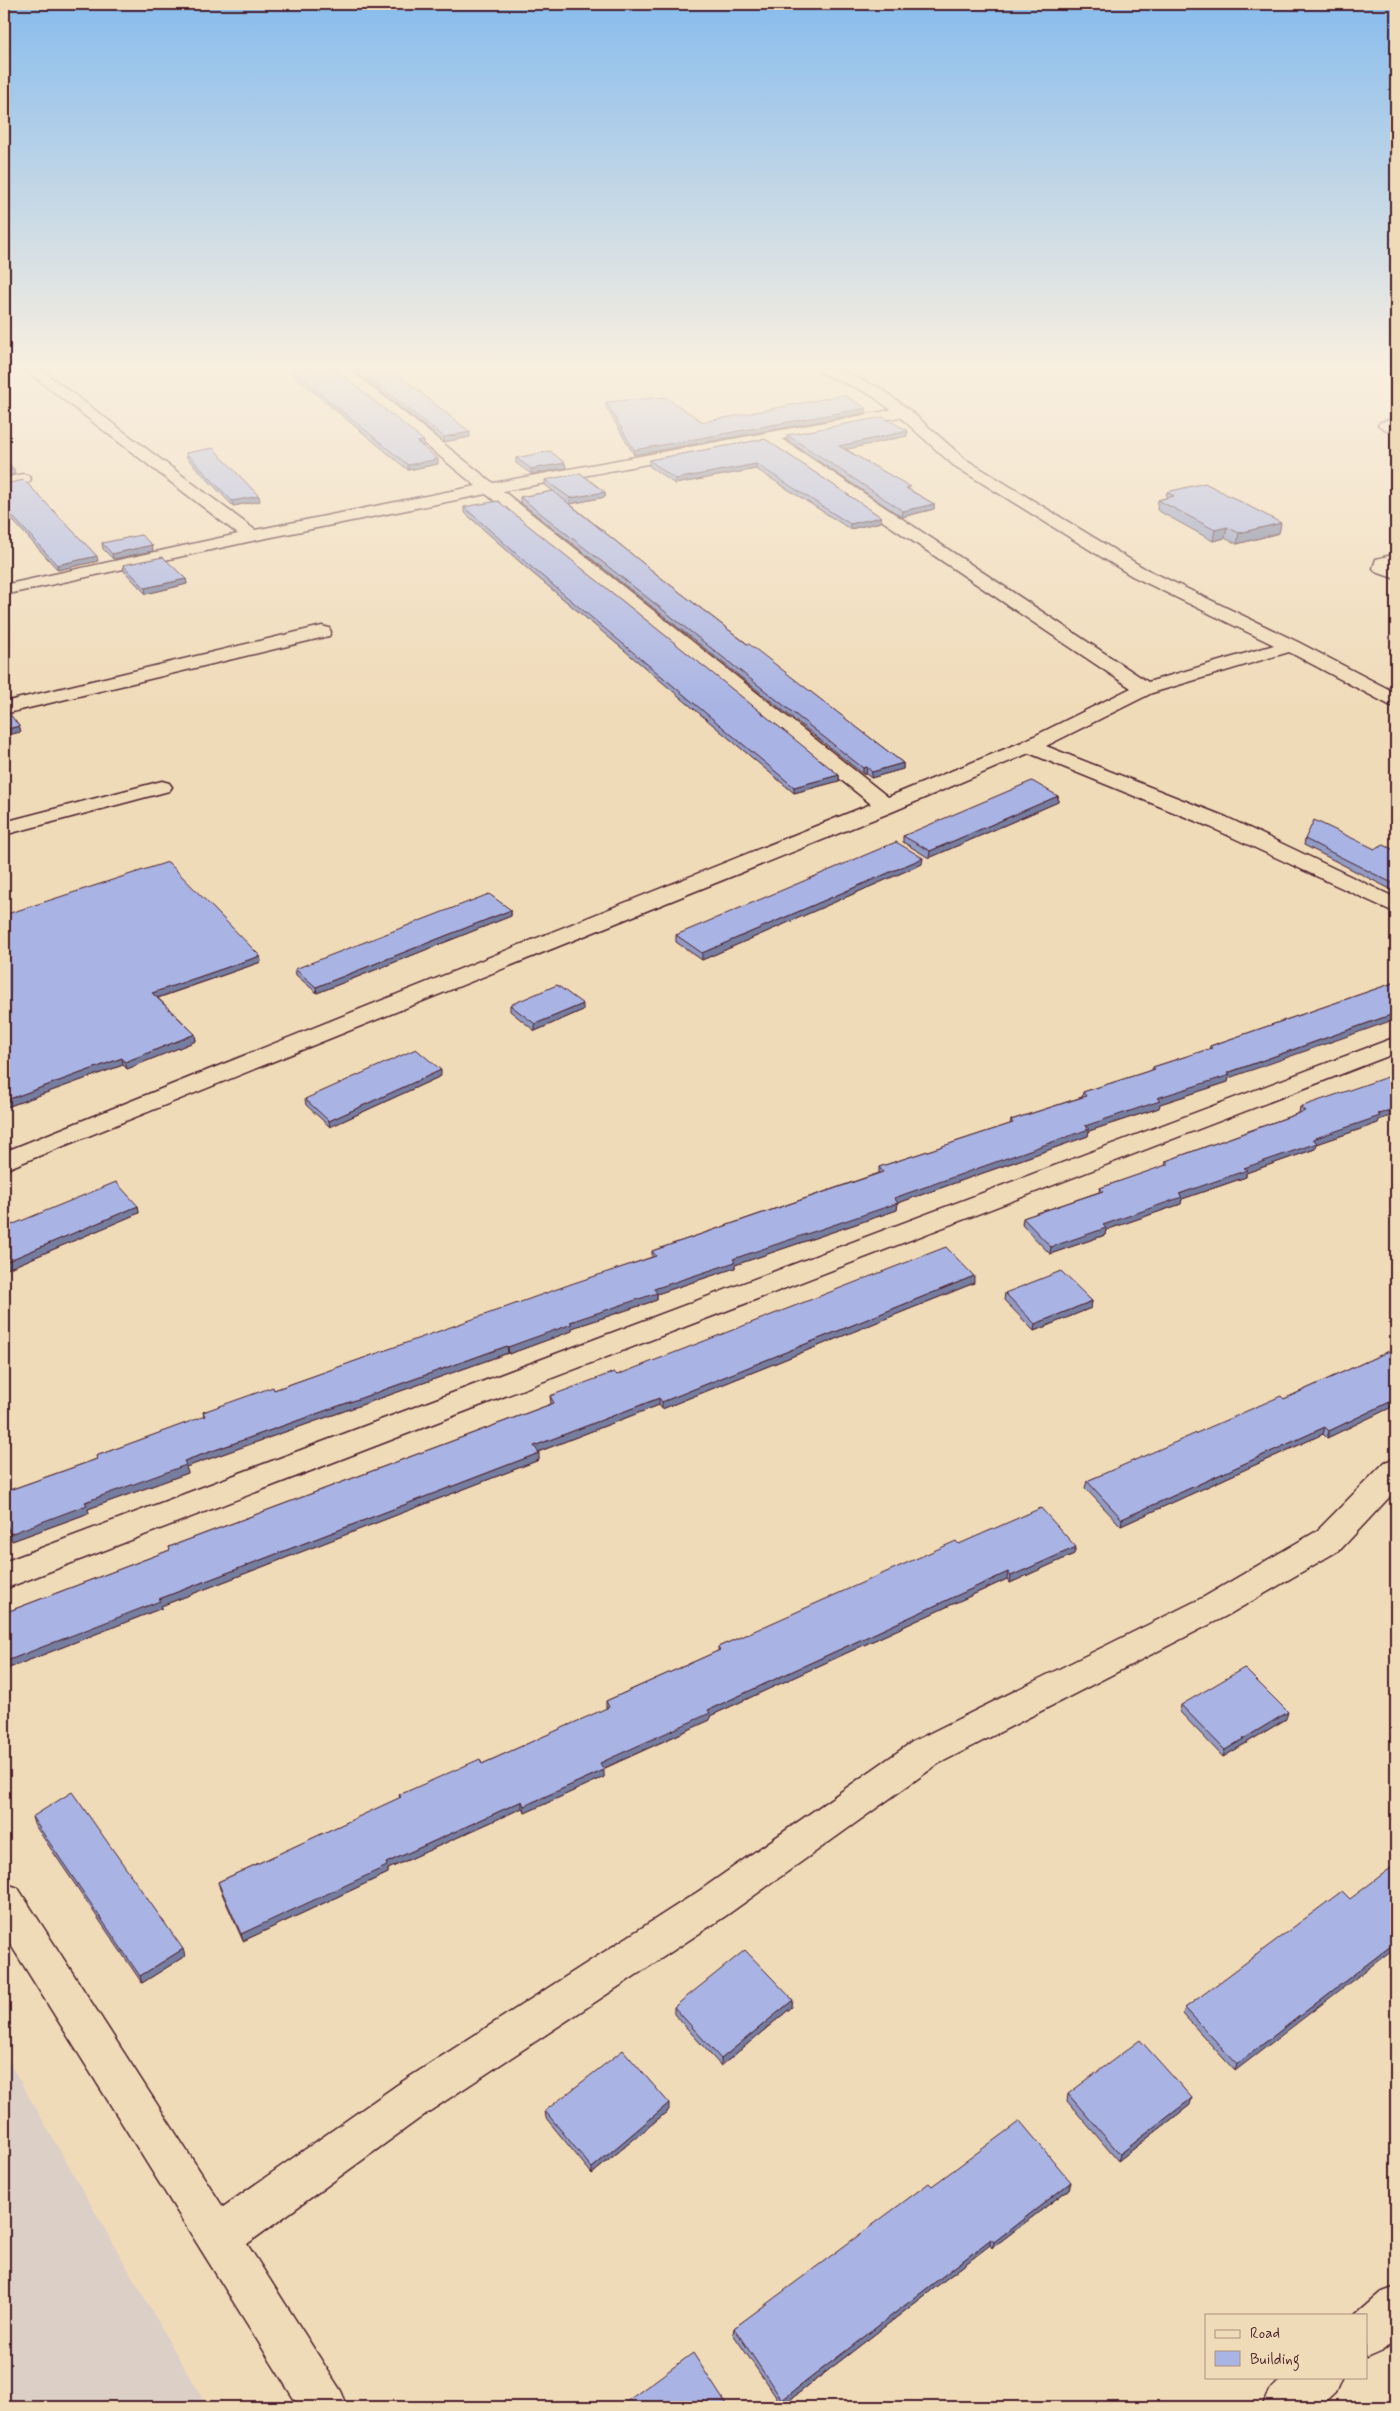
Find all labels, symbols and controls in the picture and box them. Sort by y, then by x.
legend [1205,2314,1368,2378]
text: Road [1250,2324,1280,2344]
text: Building [1250,2350,1300,2371]

